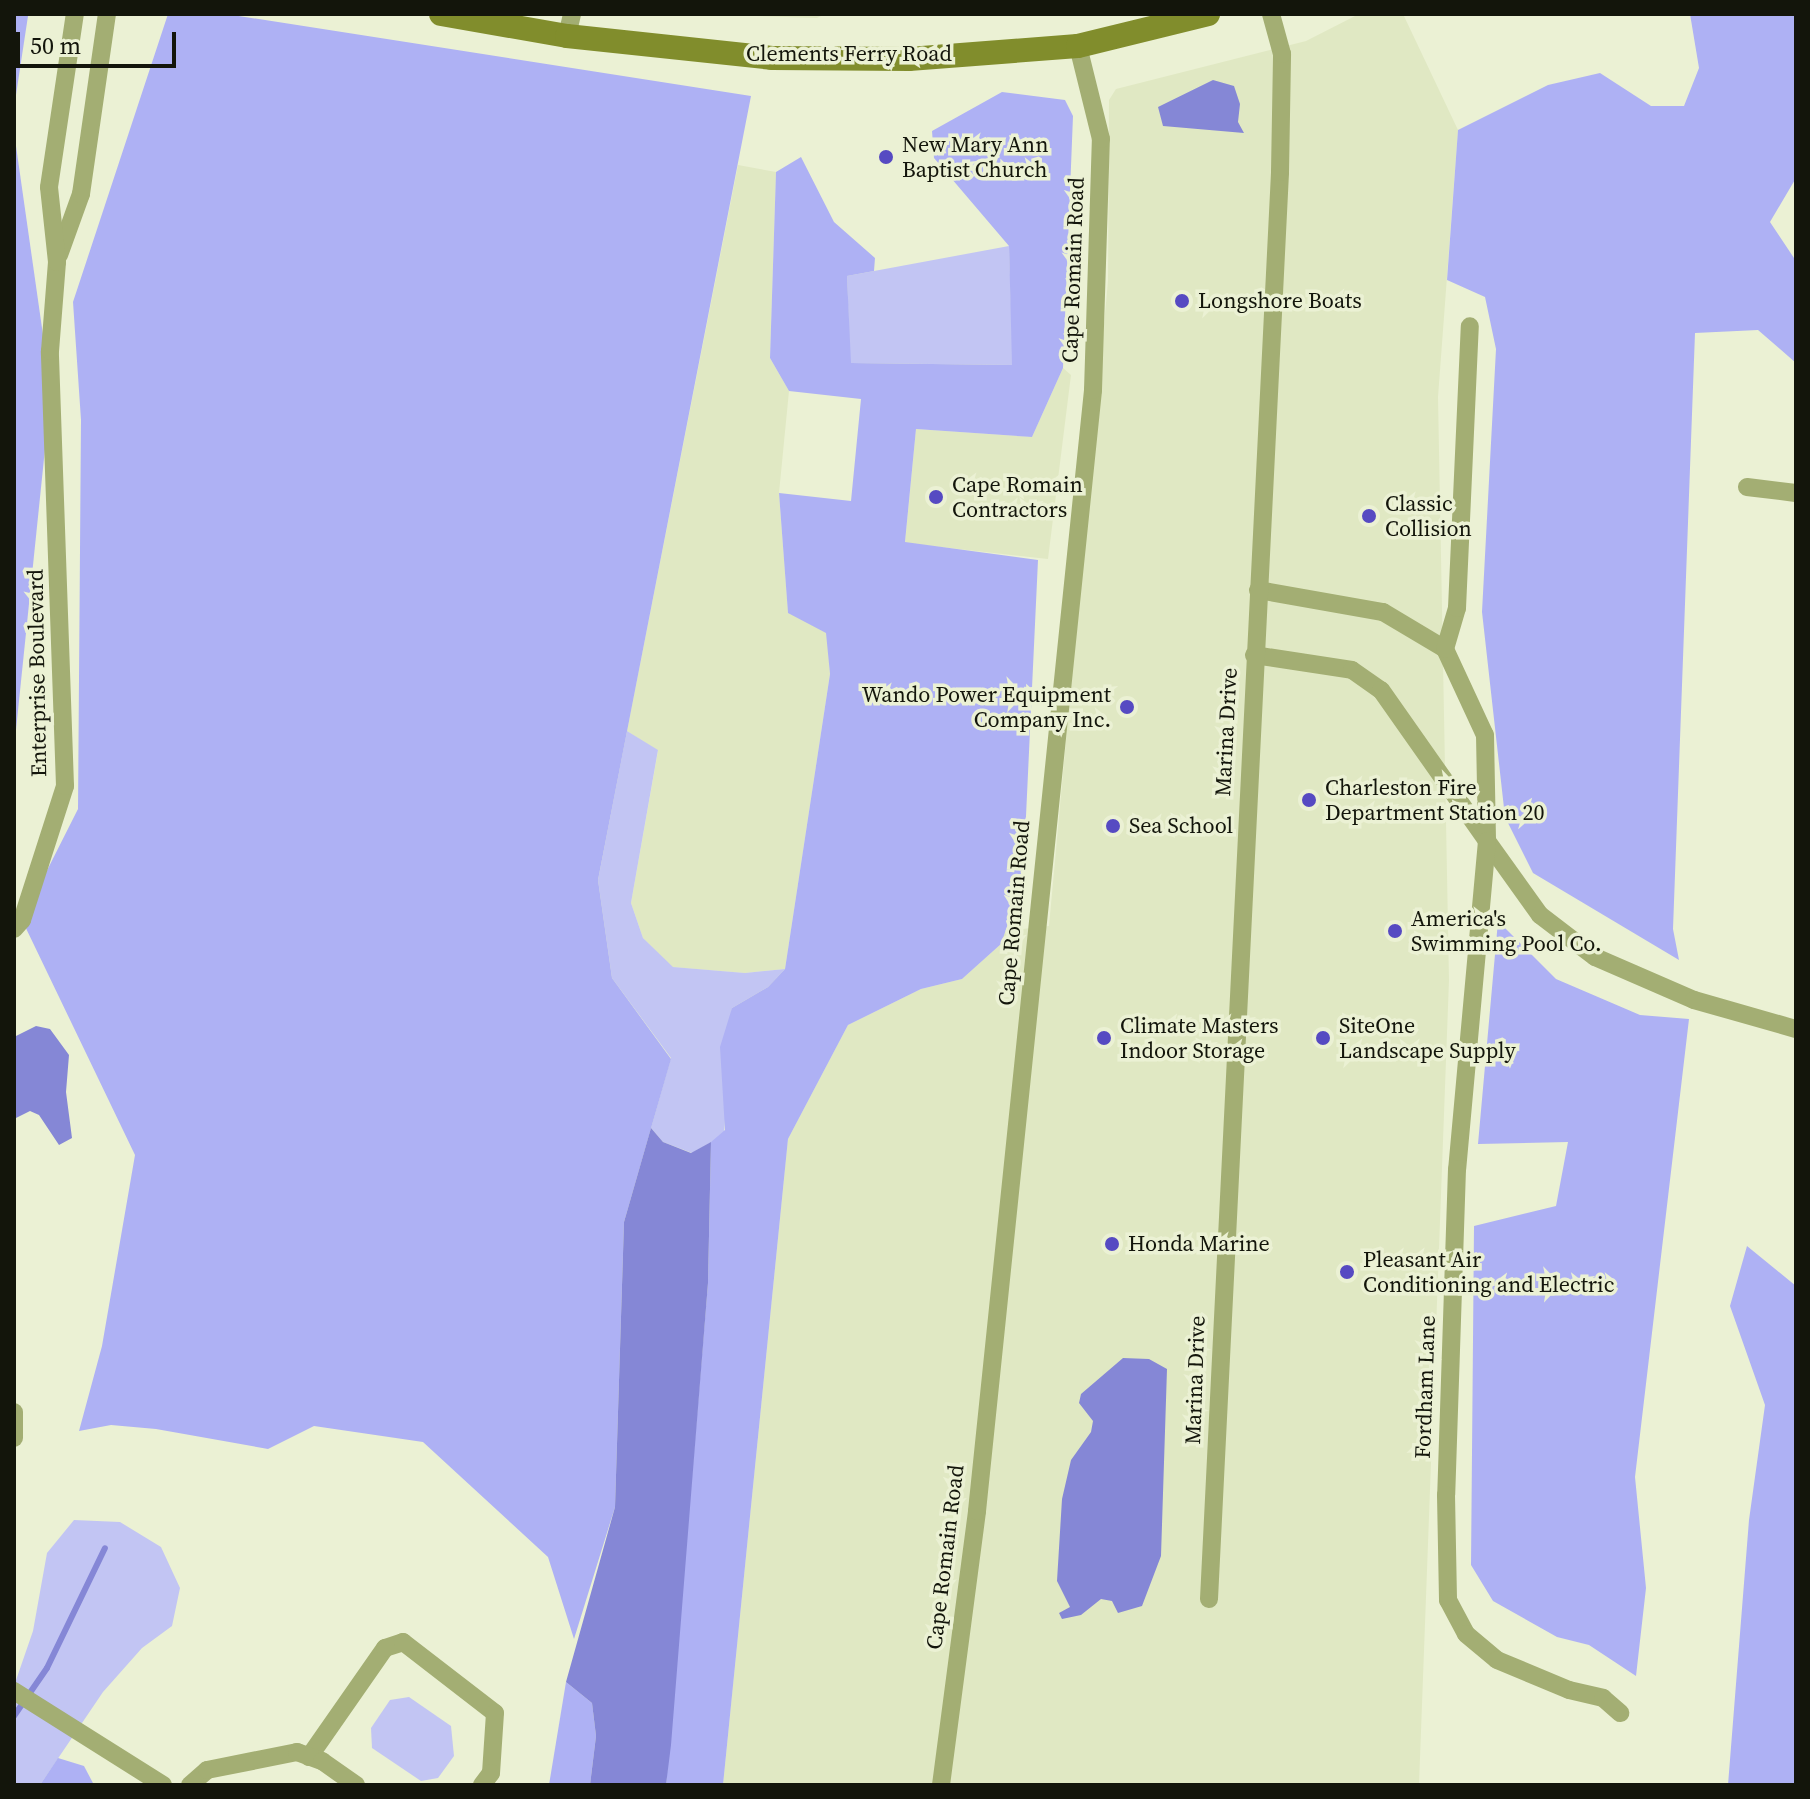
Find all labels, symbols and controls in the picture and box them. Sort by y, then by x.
scale bar [20,16,180,66]
text: 50 m [30,29,81,62]
street label: Clements Ferry Road [746,41,952,67]
place label: New Mary Ann Baptist Church [902,131,1049,182]
marker: New Mary Ann Baptist Church [877,148,895,166]
street label: Cape Romain Road [1057,177,1089,363]
place label: Longshore Boats [1198,288,1362,314]
marker: Longshore Boats [1173,292,1191,310]
place label: Cape Romain Contractors [952,471,1083,522]
marker: Cape Romain Contractors [927,488,945,506]
place label: Classic Collision [1385,490,1472,542]
marker: Classic Collision [1360,507,1378,525]
street label: Enterprise Boulevard [22,569,52,777]
street label: Marina Drive [1209,667,1243,797]
place label: Wando Power Equipment Company Inc. [862,681,1111,732]
marker: Wando Power Equipment Company Inc. [1118,698,1136,716]
place label: Charleston Fire Department Station 20 [1325,774,1545,826]
marker: Charleston Fire Department Station 20 [1300,791,1318,809]
place label: Sea School [1129,813,1233,839]
marker: Sea School [1104,817,1122,835]
street label: Cape Romain Road [993,819,1035,1007]
place label: America's Swimming Pool Co. [1411,905,1601,956]
marker: America's Swimming Pool Co. [1386,922,1404,940]
place label: Climate Masters Indoor Storage [1120,1012,1279,1064]
place label: SiteOne Landscape Supply [1339,1012,1516,1064]
marker: Climate Masters Indoor Storage [1095,1029,1113,1047]
marker: SiteOne Landscape Supply [1314,1029,1332,1047]
place label: Honda Marine [1128,1231,1270,1257]
marker: Honda Marine [1103,1235,1121,1253]
place label: Pleasant Air Conditioning and Electric [1363,1246,1614,1298]
marker: Pleasant Air Conditioning and Electric [1338,1263,1356,1281]
street label: Marina Drive [1180,1315,1210,1445]
street label: Fordham Lane [1409,1315,1441,1459]
street label: Cape Romain Road [921,1463,969,1651]

